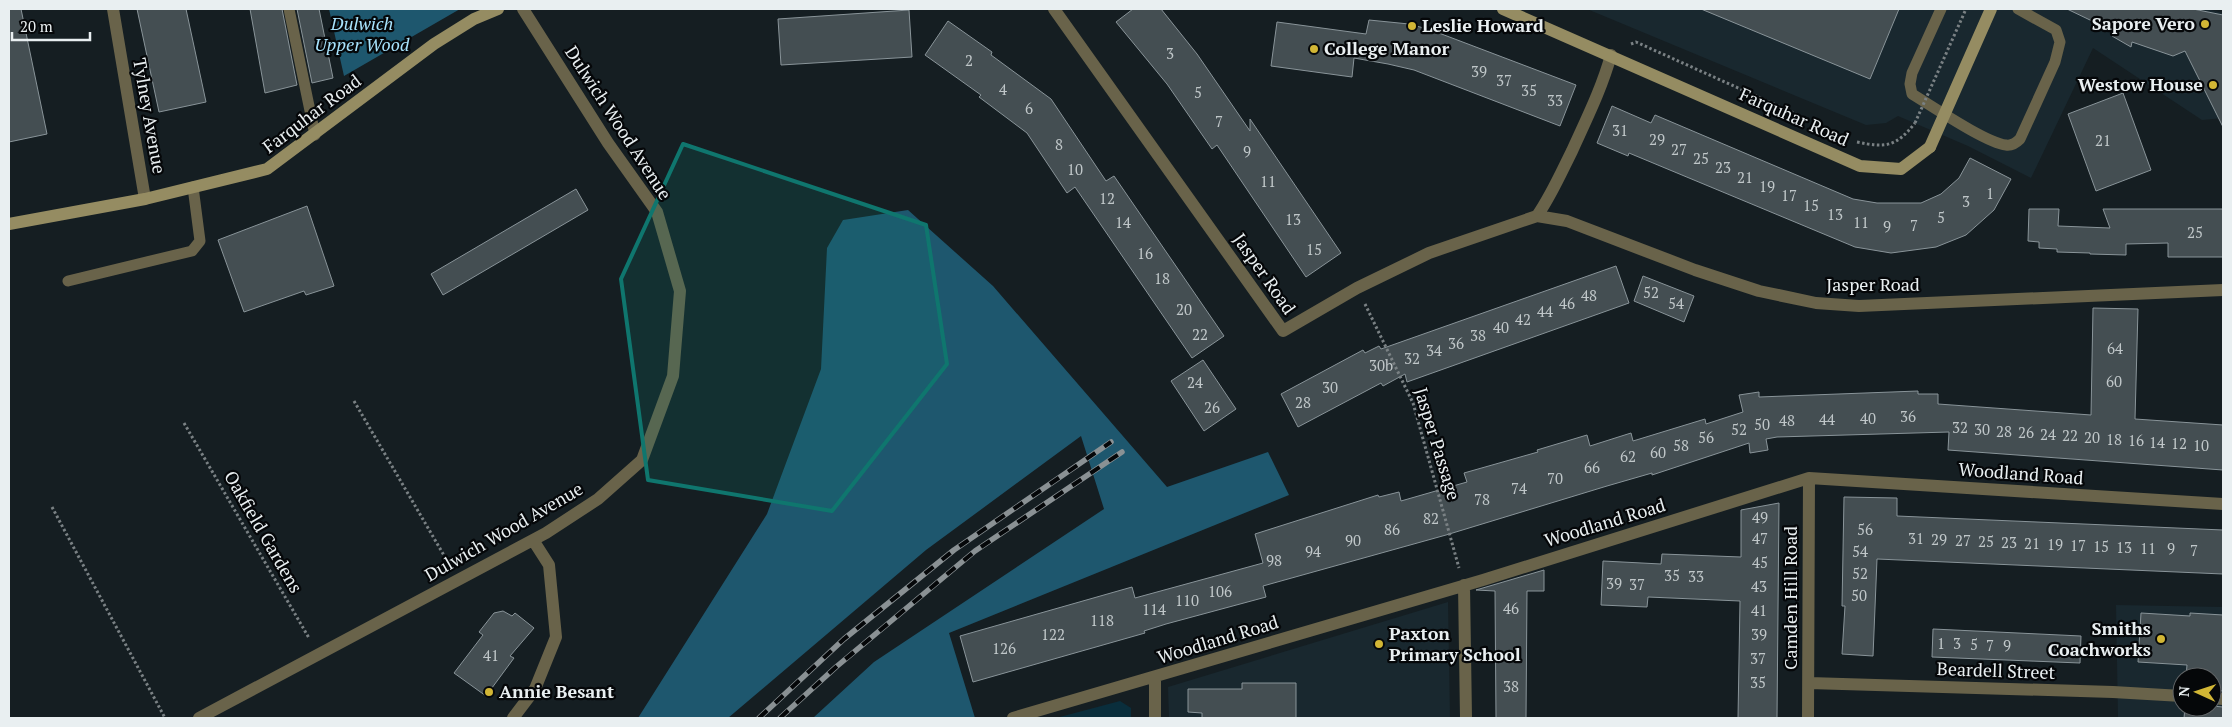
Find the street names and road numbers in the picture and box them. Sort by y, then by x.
street label: Dulwich Wood Avenue [560,41,678,204]
street label: Tylney Avenue [128,56,172,176]
street label: Farquhar Road [257,68,365,158]
street label: Farquhar Road [1736,81,1853,151]
street label: Jasper Road [1228,228,1302,319]
street label: Jasper Road [1826,272,1920,296]
street label: Jasper Passage [1409,384,1466,503]
street label: Woodland Road [1958,457,2084,489]
street label: Oakfield Gardens [219,466,309,597]
street label: Dulwich Wood Avenue [420,476,587,586]
street label: Woodland Road [1541,492,1668,552]
street label: Camden Hill Road [1778,526,1802,670]
street label: Woodland Road [1154,609,1281,669]
street label: Beardell Street [1936,656,2056,684]

